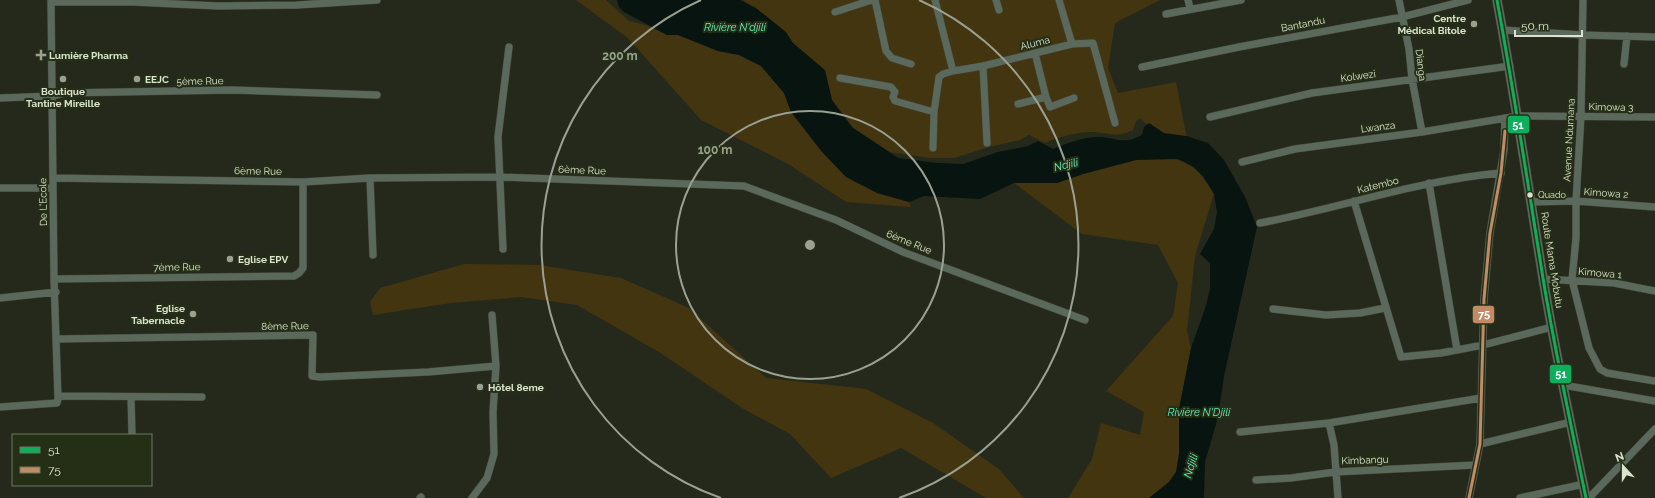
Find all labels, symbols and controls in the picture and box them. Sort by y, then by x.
scale bar [1515,12,1582,38]
place label: Centre Médical Bitole [1397,13,1466,36]
street label: Bantandu [1280,14,1326,34]
marker: Centre Médical Bitole [1469,19,1479,29]
text: 50 m [1521,19,1549,33]
water label: Rivière N'djili [704,21,767,34]
street label: Aluma [1019,34,1051,52]
street label: Dianga [1414,48,1428,82]
text: 200 m [602,49,638,63]
marker: Lumière Pharma [36,50,46,60]
place label: Lumière Pharma [49,50,128,61]
street label: Kolwezi [1340,68,1376,84]
marker: Boutique Tantine Mireille [58,74,68,84]
marker: EEJC [132,74,142,84]
place label: EEJC [145,74,169,85]
street label: 5ème Rue [176,75,224,87]
place label: Boutique Tantine Mireille [26,86,100,109]
street label: Avenue Ndumana [1561,98,1577,182]
street label: Kimowa 3 [1588,101,1634,113]
line badge: 51 [1507,115,1530,134]
street label: Lwanza [1360,119,1396,135]
text: 51 [1512,119,1524,132]
text: 100 m [698,143,732,157]
water label: Ndjili [1053,156,1080,174]
street label: 6ème Rue [558,164,606,176]
street label: 6ème Rue [234,165,282,177]
street label: Katembo [1356,175,1400,195]
street label: De L'Ecole [37,178,49,226]
street label: Kimowa 2 [1583,186,1629,200]
marker: Quado [1525,190,1535,200]
place label: Quado [1538,190,1566,200]
street label: Route Mama Mobutu [1539,211,1565,309]
street label: 6ème Rue [885,228,933,256]
centre of rings [803,238,817,252]
marker: Eglise EPV [225,254,235,264]
place label: Eglise EPV [238,254,288,265]
street label: 7ème Rue [153,261,201,273]
street label: Kimowa 1 [1578,266,1623,280]
place label: Eglise Tabernacle [131,303,185,326]
line badge: 75 [1472,305,1495,324]
text: 75 [1478,308,1490,321]
marker: Eglise Tabernacle [188,309,198,319]
street label: 8ème Rue [261,320,309,332]
line badge: 51 [1549,364,1572,384]
text: 51 [1555,368,1567,381]
marker: Hôtel 8eme [475,382,485,392]
place label: Hôtel 8eme [488,382,544,393]
water label: Rivière N'Djili [1168,406,1231,419]
legend [12,434,152,486]
text: 51 [48,443,60,457]
north arrow [1603,446,1643,486]
text: N [1613,450,1626,465]
water label: Ndjili [1181,452,1201,480]
street label: Kimbangu [1341,454,1389,466]
text: 75 [48,463,61,477]

